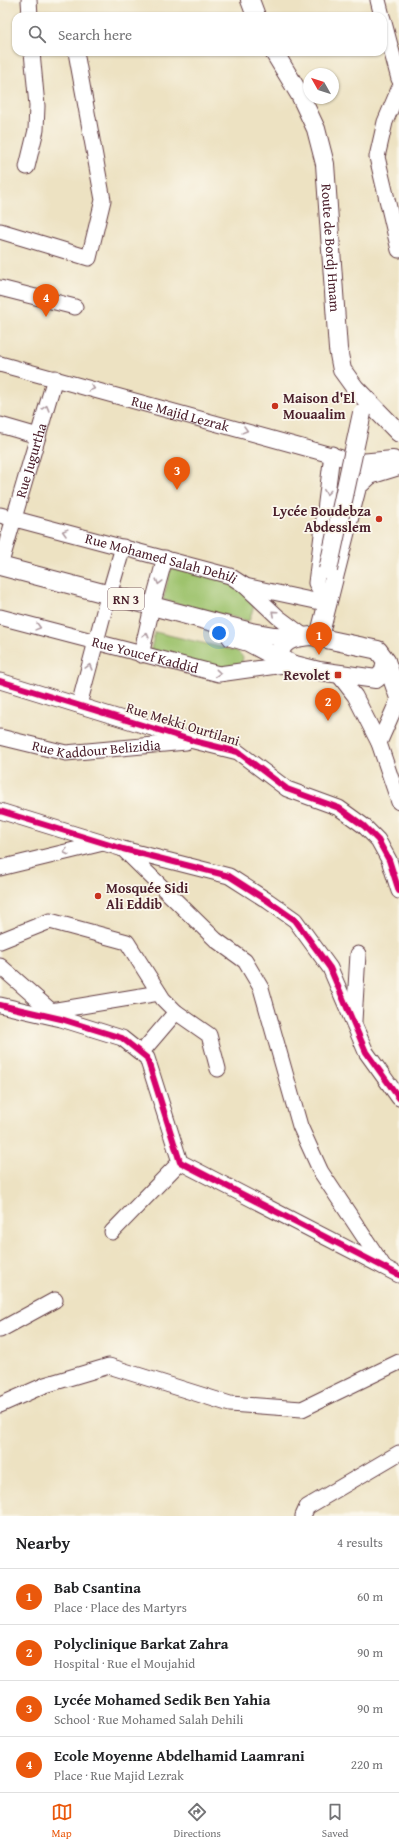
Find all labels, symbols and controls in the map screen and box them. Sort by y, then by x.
search box [12,12,387,56]
icon: search [26,23,48,45]
text: Search here [58,24,132,45]
north arrow [303,68,339,104]
street label: Route de Bordj Hmam [316,183,345,313]
pin: 4 [33,284,59,317]
one-way arrow [88,383,95,392]
place label: Maison d'El Mouaalim [283,388,356,424]
street label: Rue Majid Lezrak [129,391,232,437]
marker: Maison d'El Mouaalim [270,401,280,411]
one-way arrow [41,405,50,412]
street label: Rue Jugurtha [10,420,51,500]
one-way arrow [241,425,248,434]
pin: 3 [164,457,190,490]
one-way arrow [323,489,332,496]
place label: Lycée Boudebza Abdesslem [273,501,372,537]
marker: Lycée Boudebza Abdesslem [374,514,384,524]
street label: Rue Mohamed Salah Dehili [83,528,242,588]
one-way arrow [62,529,69,537]
one-way arrow [155,579,163,585]
road number: RN 3 [108,588,144,610]
one-way arrow [271,610,279,618]
one-way arrow [34,622,41,631]
pin: 1 [306,622,332,655]
your location [209,623,229,643]
street label: Rue Youcef Kaddid [90,631,201,678]
one-way arrow [141,632,149,638]
one-way arrow [84,664,93,671]
place label: Revolet [284,665,331,685]
one-way arrow [215,668,221,677]
marker: Revolet [333,670,343,680]
pin: 2 [315,688,341,721]
street label: Rue Mekki Ourtilani [124,697,242,751]
street label: Rue Kaddour Belizidia [30,734,162,763]
one-way arrow [63,848,69,856]
place label: Mosquée Sidi Ali Eddib [106,878,189,914]
marker: Mosquée Sidi Ali Eddib [93,891,103,901]
text: Nearby [16,1530,70,1555]
text: 4 results [337,1533,383,1552]
text: Bab Csantina [54,1577,141,1598]
text: 1 [26,1587,32,1606]
text: 60 m [357,1587,383,1606]
text: Place · Place des Martyrs [54,1598,187,1617]
text: Polyclinique Barkat Zahra [54,1633,229,1654]
text: 2 [26,1643,32,1662]
text: 90 m [357,1643,383,1662]
text: Hospital · Rue el Moujahid [54,1654,195,1673]
text: Lycée Mohamed Sedik Ben Yahia [54,1689,270,1710]
text: 3 [26,1699,32,1718]
text: 90 m [357,1699,383,1718]
text: School · Rue Mohamed Salah Dehili [54,1710,243,1729]
text: Ecole Moyenne Abdelhamid Laamrani [54,1745,305,1766]
text: 4 [26,1755,32,1774]
text: 220 m [351,1755,383,1774]
text: Place · Rue Majid Lezrak [54,1766,184,1785]
tab: Map [51,1801,73,1841]
tab: Directions [174,1801,221,1841]
tab: Saved [322,1801,348,1841]

